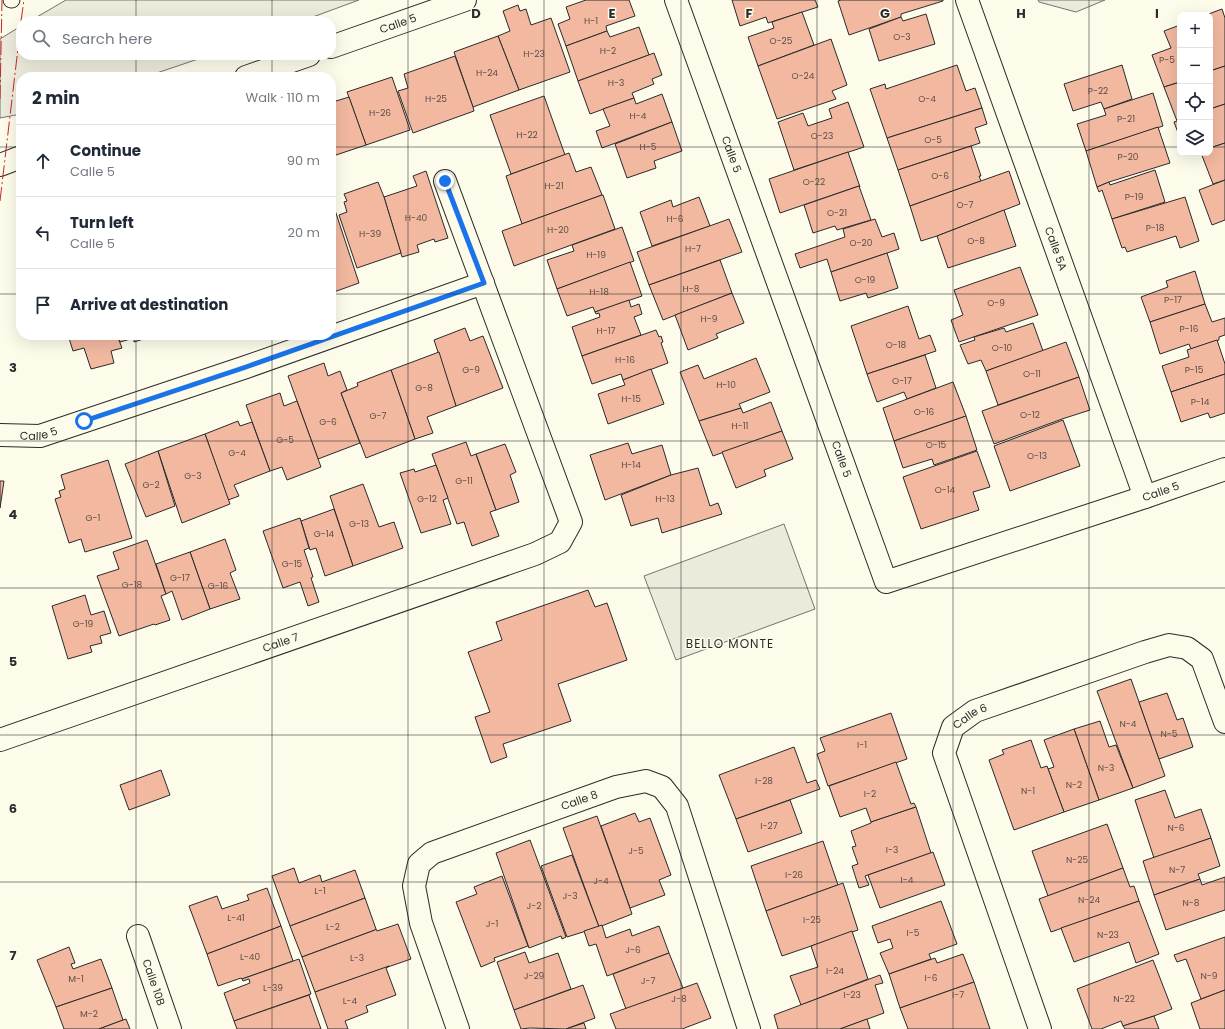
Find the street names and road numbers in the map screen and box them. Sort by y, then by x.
street label: Calle 5 [377,10,419,37]
street label: Calle 5 [718,134,746,175]
street label: Calle 5A [1041,224,1071,273]
street label: Calle 5 [20,423,60,444]
street label: Calle 5 [828,438,856,480]
street label: Calle 5 [1140,478,1181,505]
street label: Calle 7 [260,629,301,656]
street label: Calle 6 [949,699,989,733]
street label: Calle 8 [559,786,600,814]
street label: Calle 10B [139,957,169,1008]

